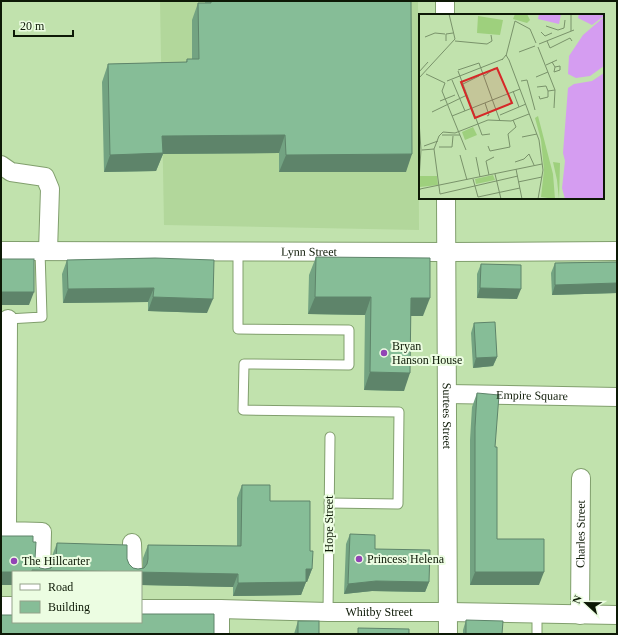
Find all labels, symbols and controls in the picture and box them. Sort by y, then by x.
scale bar [14,12,73,38]
inset map [419,14,604,199]
text: 20 m [20,19,45,33]
street label: Lynn Street [281,245,338,259]
place label: Bryan Hanson House [392,339,462,367]
marker: Bryan Hanson House [379,348,389,358]
street label: Surtees Street [440,383,454,450]
street label: Empire Square [496,388,568,403]
street label: Hope Street [322,495,336,552]
street label: Charles Street [573,499,588,568]
place label: Princess Helena [367,552,445,566]
place label: The Hillcarter [22,554,90,568]
marker: Princess Helena [354,554,364,564]
marker: The Hillcarter [9,556,19,566]
legend [12,571,142,623]
text: Road [48,580,73,594]
north arrow [566,583,606,623]
text: N [570,593,584,605]
text: Building [48,600,90,614]
street label: Whitby Street [345,605,413,619]

